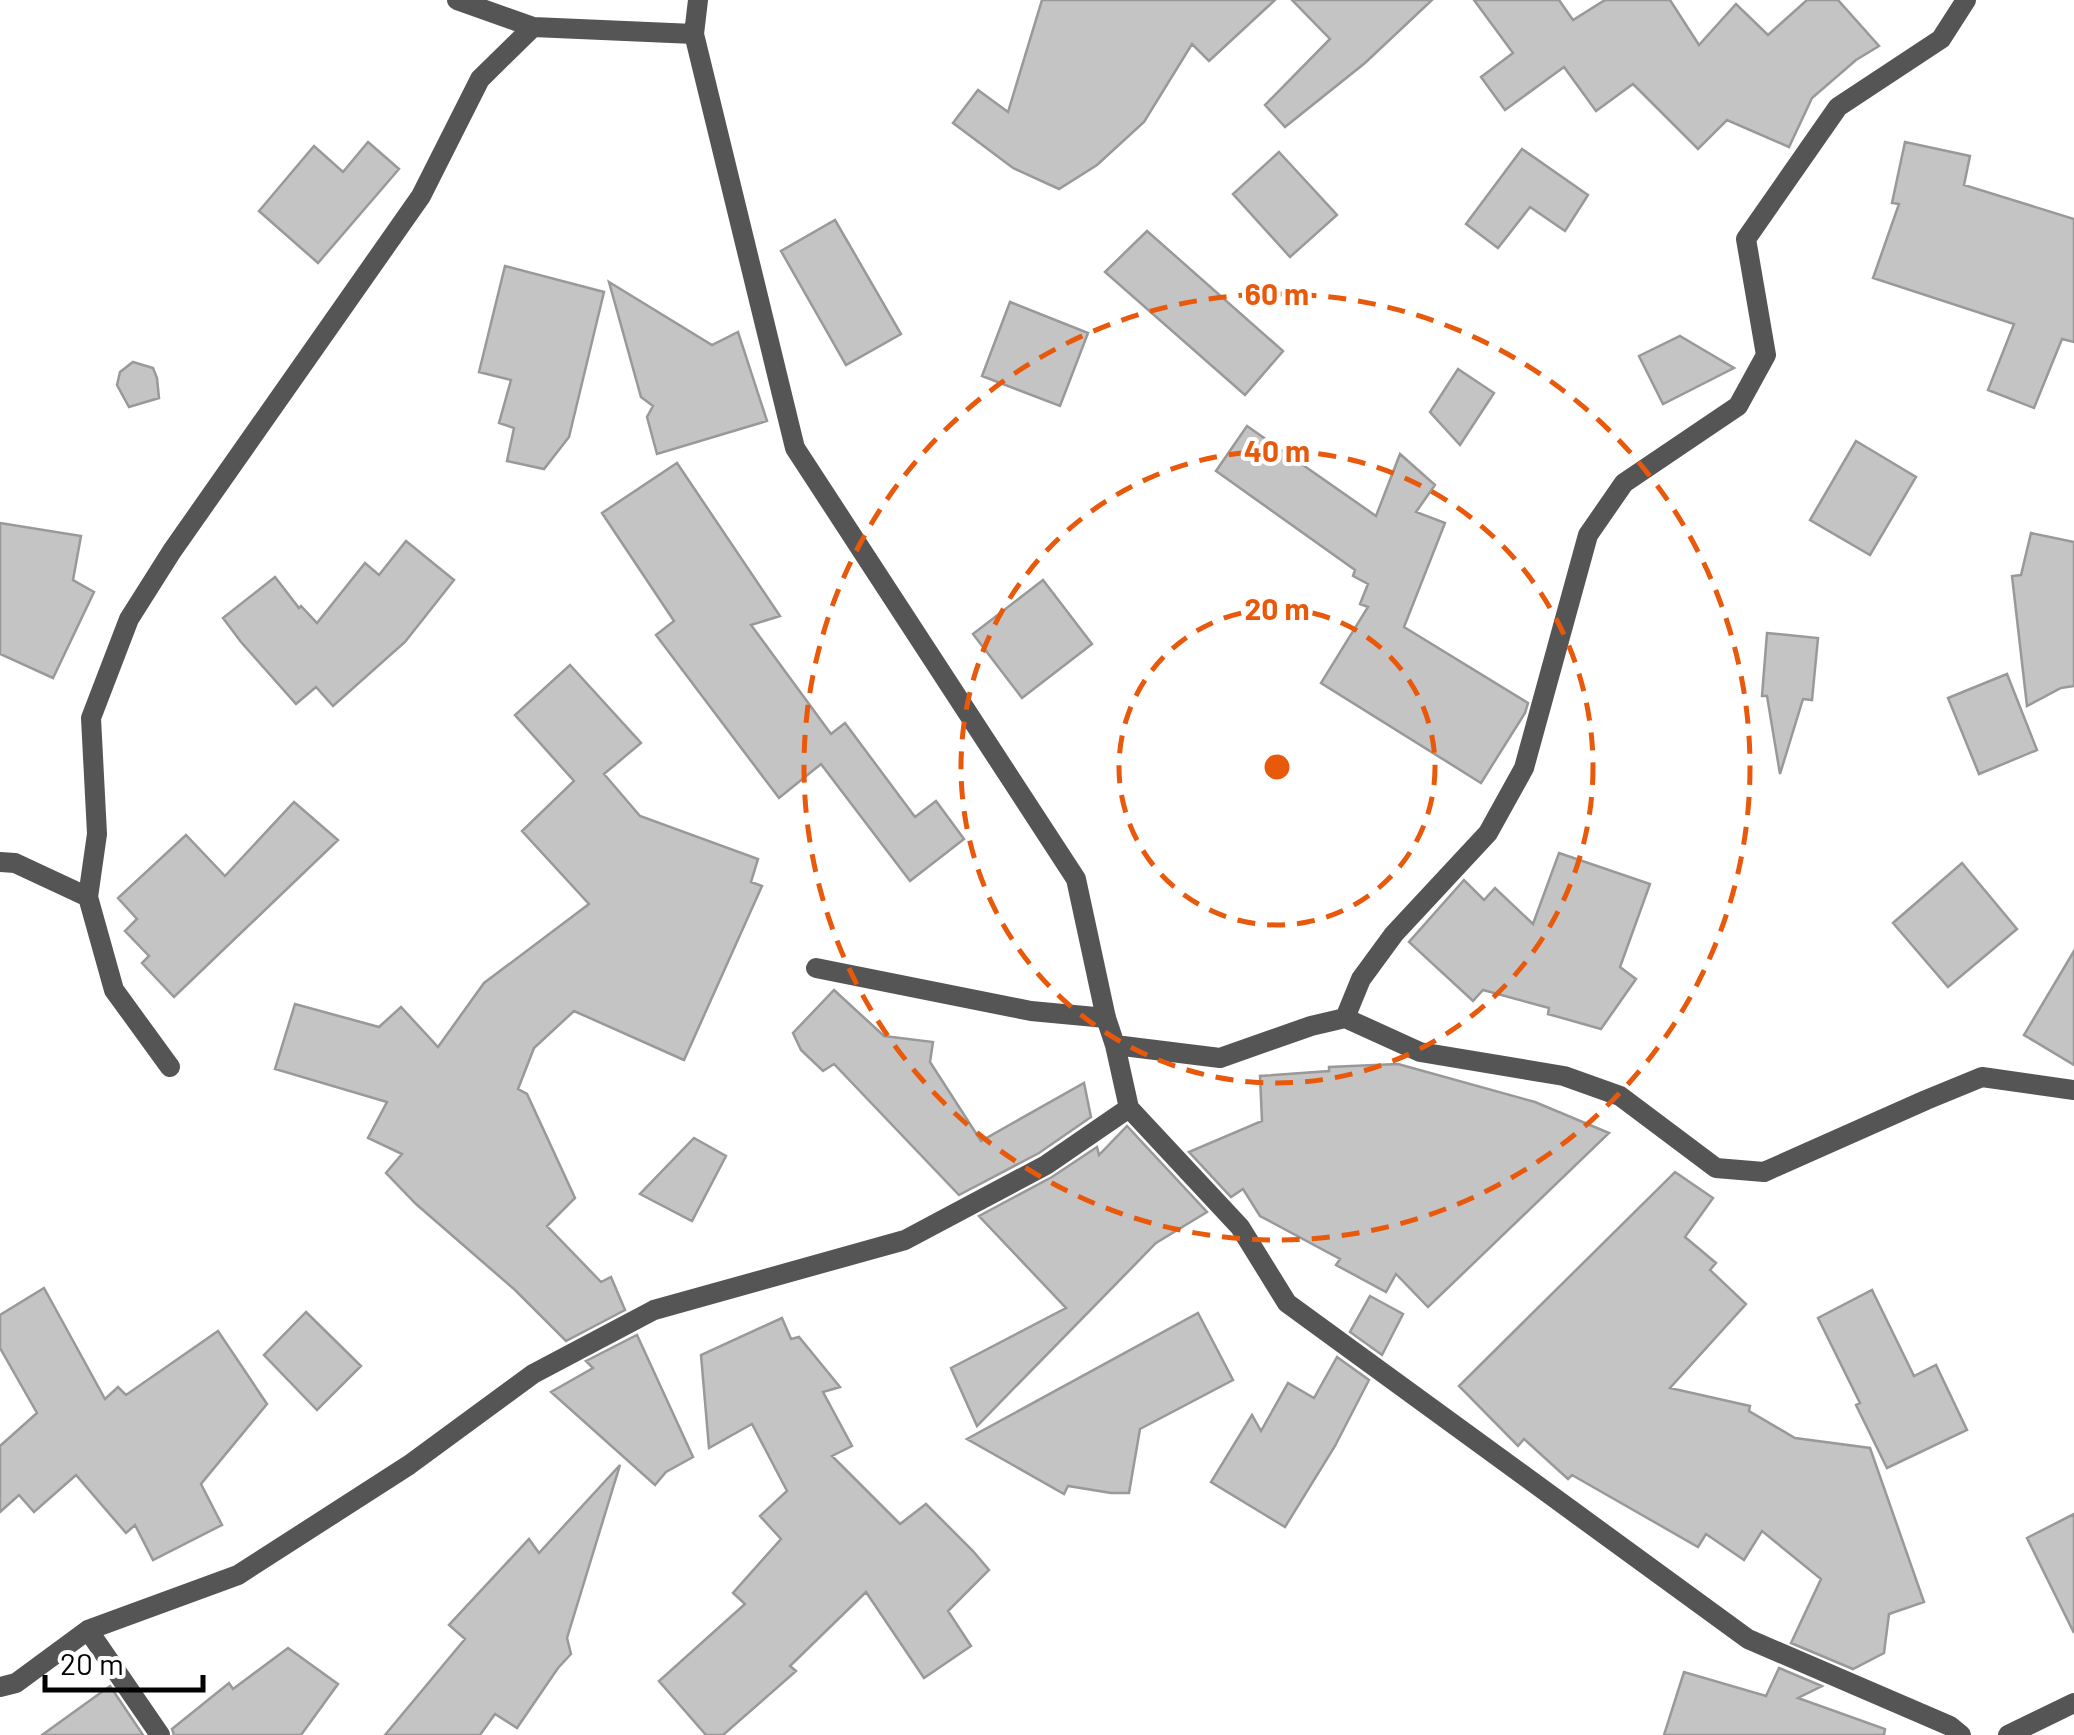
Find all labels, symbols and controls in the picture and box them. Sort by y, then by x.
text: 60 m [1245,275,1309,311]
text: 40 m [1244,432,1310,468]
text: 20 m [1245,590,1309,626]
centre of rings [1259,749,1295,785]
scale bar [45,1630,202,1692]
text: 20 m [60,1645,124,1681]

